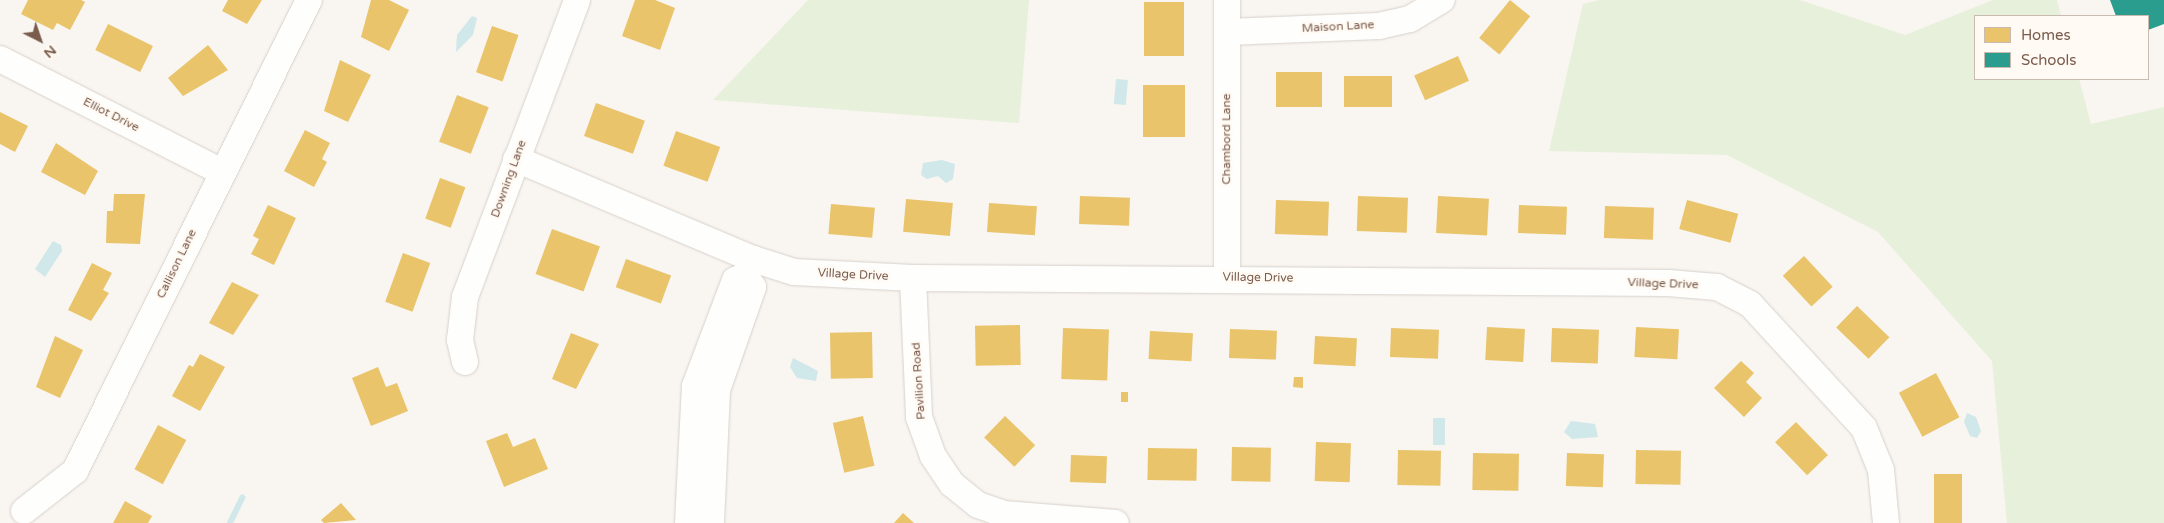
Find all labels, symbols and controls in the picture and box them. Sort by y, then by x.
north arrow [15,15,65,65]
legend [1974,15,2149,80]
street label: Maison Lane [1301,18,1375,36]
text: Homes [2021,26,2071,44]
text: N [40,42,60,62]
text: Schools [2021,51,2077,69]
street label: Chambord Lane [1220,93,1234,185]
street label: Elliot Drive [80,95,142,135]
street label: Downing Lane [488,138,530,220]
street label: Callison Lane [154,227,200,301]
street label: Village Drive [817,266,889,284]
street label: Village Drive [1222,270,1294,286]
street label: Village Drive [1627,276,1699,292]
street label: Pavilion Road [909,342,929,420]

